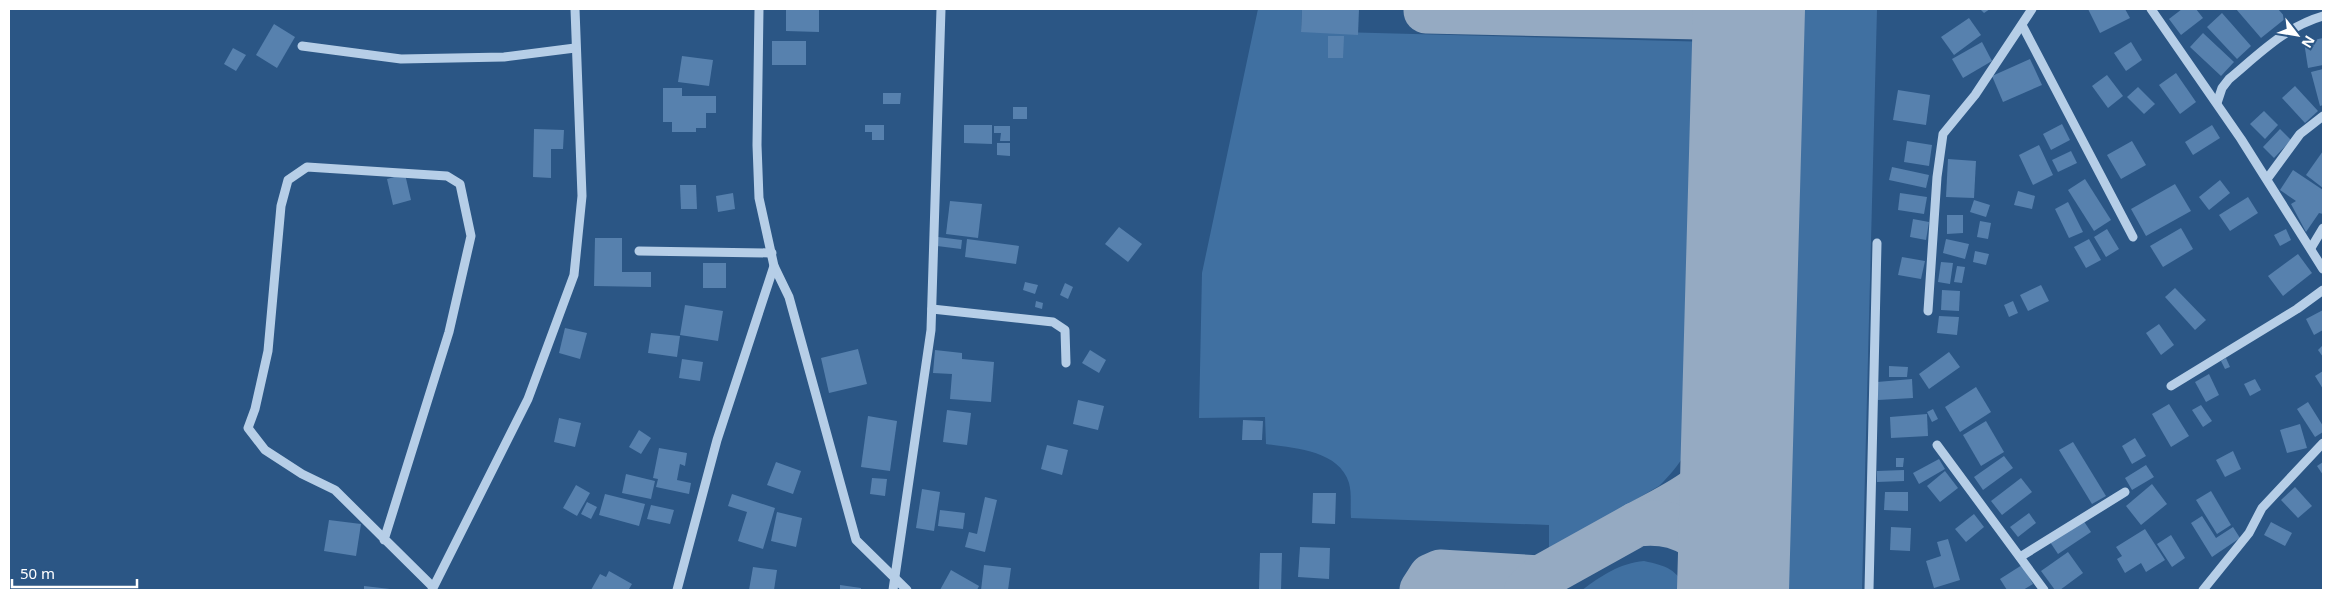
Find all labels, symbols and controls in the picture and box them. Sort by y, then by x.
north arrow [2272,10,2322,60]
text: N [2297,32,2320,52]
scale bar [12,556,138,588]
text: 50 m [20,563,55,583]

